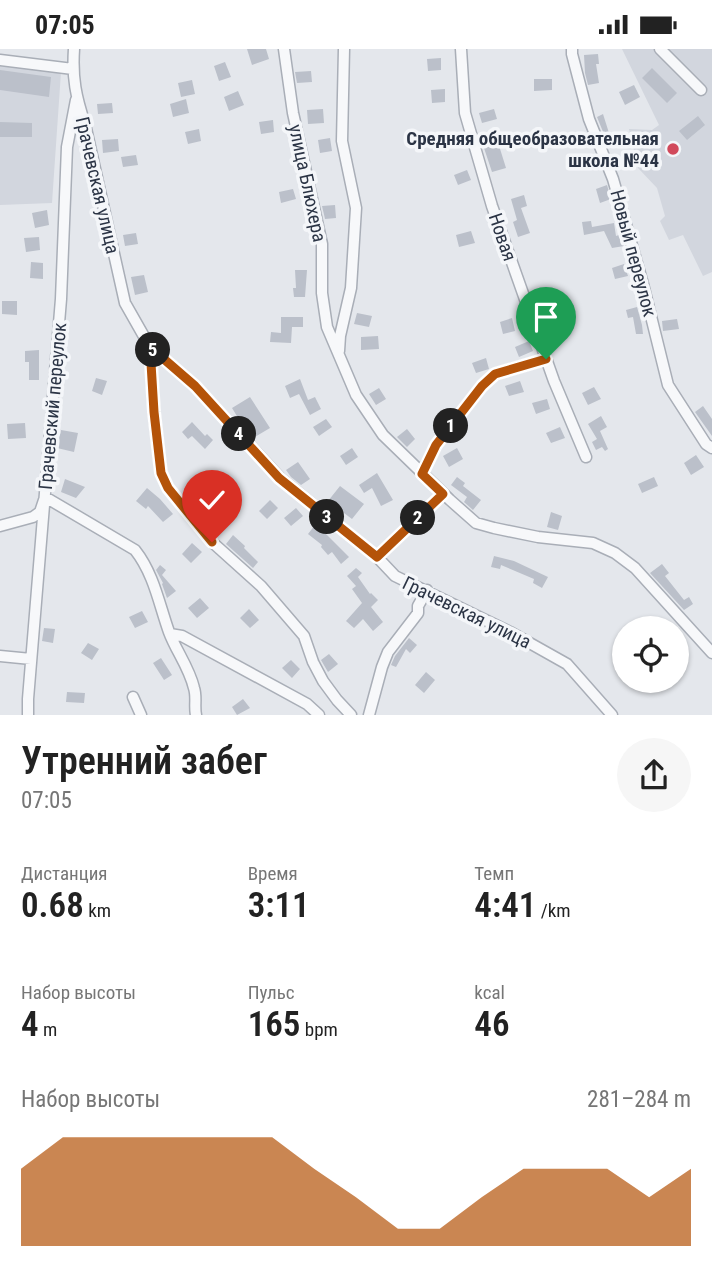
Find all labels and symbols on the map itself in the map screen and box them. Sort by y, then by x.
street label: Грачевская улица [71,114,124,256]
street label: улица Блюхера [284,122,331,244]
place label: Средняя общеобразовательная школа №44 [406,127,659,172]
marker: Средняя общеобразовательная школа №44 [665,141,681,157]
street label: Новый переулок [606,187,662,319]
street label: Новая [484,210,521,264]
pin [516,287,576,359]
street label: Грачевский переулок [34,322,71,491]
pin: 5 [136,333,170,367]
pin: 1 [434,409,468,443]
pin: 4 [222,417,256,451]
pin [182,470,242,542]
pin: 3 [310,499,344,535]
pin: 2 [400,501,436,535]
street label: Грачевская улица [399,571,535,653]

